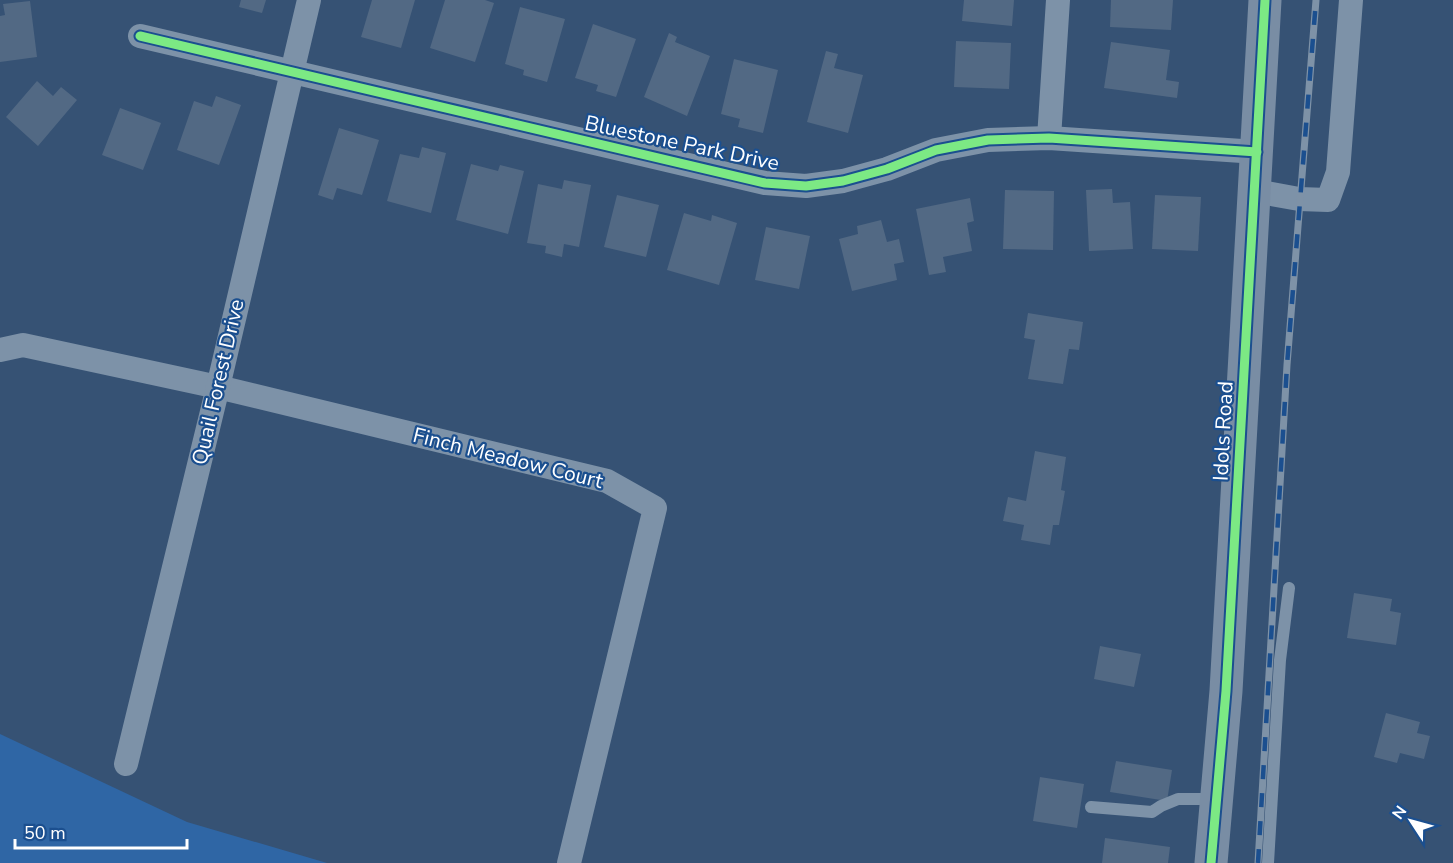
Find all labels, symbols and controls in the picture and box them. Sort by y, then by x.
street label: Bluestone Park Drive [582,109,782,177]
street label: Quail Forest Drive [185,296,251,468]
street label: Idols Road [1206,380,1240,482]
street label: Finch Meadow Court [410,421,606,495]
north arrow [1381,791,1441,851]
text: N [1387,801,1412,824]
scale bar [15,812,188,850]
text: 50 m [24,821,66,845]

